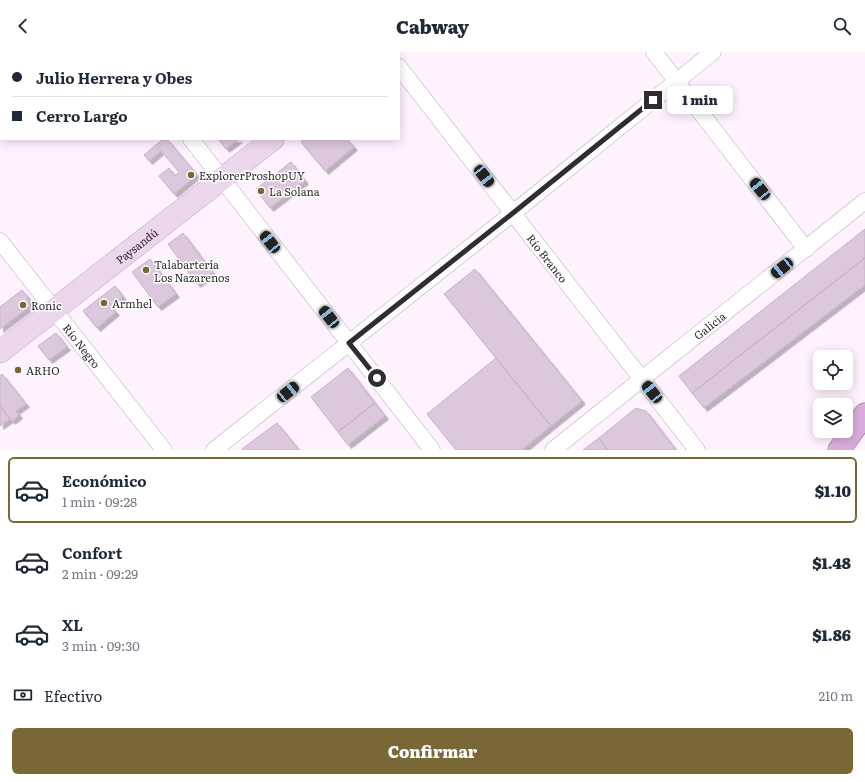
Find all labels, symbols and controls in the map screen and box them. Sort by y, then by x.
text: Cabway [396,13,469,40]
icon: back [12,15,34,37]
icon: search [831,15,853,37]
text: Julio Herrera y Obes [36,66,192,89]
callout: 1 min [667,86,733,114]
text: 1 min [682,90,718,109]
route end [644,91,662,109]
text: Cerro Largo [36,104,128,127]
car [472,163,496,189]
place label: ExplorerProshopUY [199,167,305,183]
marker: ExplorerProshopUY [186,170,196,180]
car [748,176,772,202]
place label: La Solana [269,183,320,199]
marker: La Solana [256,186,266,196]
street label: Paysandú [112,224,161,267]
car [258,229,282,255]
street label: Río Branco [524,230,572,286]
place label: Talabartería Los Nazarenos [154,256,229,285]
car [769,256,795,280]
marker: Talabartería Los Nazarenos [141,265,151,275]
place label: Armhel [112,295,152,311]
place label: Ronic [31,297,62,313]
marker: Armhel [99,298,109,308]
marker: Ronic [18,300,28,310]
car [317,304,341,330]
street label: Galicia [690,308,729,343]
street label: Río Negro [60,320,105,371]
map controls [813,350,853,438]
button: locate [813,350,853,390]
place label: ARHO [26,362,60,378]
marker: ARHO [13,365,23,375]
route start [368,369,386,387]
car [640,379,664,405]
car [275,380,301,404]
button: layers [813,398,853,438]
text: Económico [62,469,147,492]
icon: car [14,472,50,508]
text: $1.10 [815,479,851,502]
text: 1 min · 09:28 [62,492,137,511]
text: Confort [62,541,122,564]
icon: car [14,544,50,580]
text: $1.48 [812,551,851,574]
text: 2 min · 09:29 [62,564,138,583]
text: XL [62,613,83,636]
icon: car [14,616,50,652]
text: $1.86 [812,623,851,646]
text: 3 min · 09:30 [62,636,140,655]
icon: cash [12,684,34,706]
text: Efectivo [44,684,102,707]
text: 210 m [818,686,853,705]
button: Confirmar [12,728,853,774]

